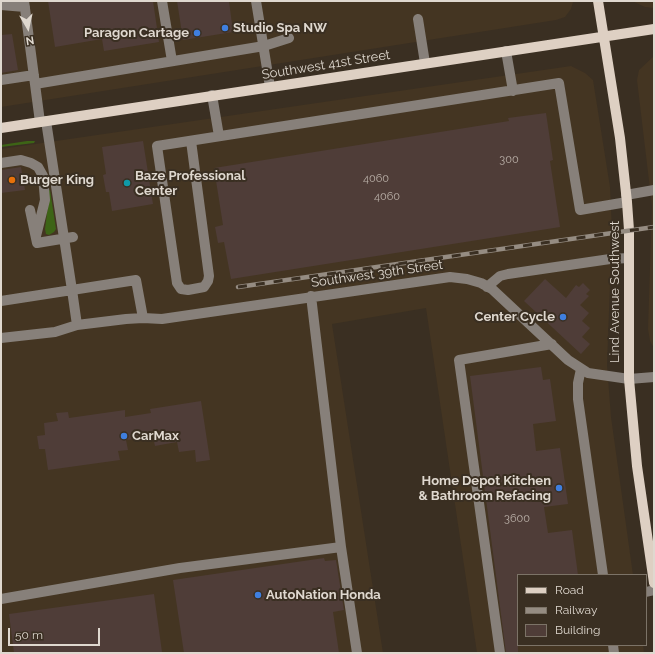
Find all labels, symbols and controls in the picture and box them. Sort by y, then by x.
north arrow [8,8,48,48]
place label: Studio Spa NW [233,20,327,36]
marker: Studio Spa NW [220,23,230,33]
place label: Paragon Cartage [84,25,189,41]
marker: Paragon Cartage [192,28,202,38]
text: N [25,33,35,47]
street label: Southwest 41st Street [261,47,391,83]
house number: 300 [499,153,519,167]
place label: Baze Professional Center [135,168,245,199]
place label: Burger King [20,172,94,188]
house number: 4060 [363,172,389,186]
marker: Burger King [7,175,17,185]
marker: Baze Professional Center [122,178,132,188]
house number: 4060 [374,190,400,204]
street label: Lind Avenue Southwest [607,221,623,363]
street label: Southwest 39th Street [310,257,444,291]
place label: Center Cycle [475,309,555,325]
marker: Center Cycle [558,312,568,322]
place label: CarMax [132,428,179,444]
marker: CarMax [119,431,129,441]
place label: Home Depot Kitchen & Bathroom Refacing [418,473,551,504]
marker: Home Depot Kitchen & Bathroom Refacing [554,483,564,493]
house number: 3600 [504,512,530,526]
legend [517,574,647,646]
text: Road [555,583,584,597]
place label: AutoNation Honda [266,587,381,603]
marker: AutoNation Honda [253,590,263,600]
text: Railway [555,603,597,617]
scale bar [10,620,102,646]
text: Building [555,623,601,637]
text: 50 m [15,628,43,642]

